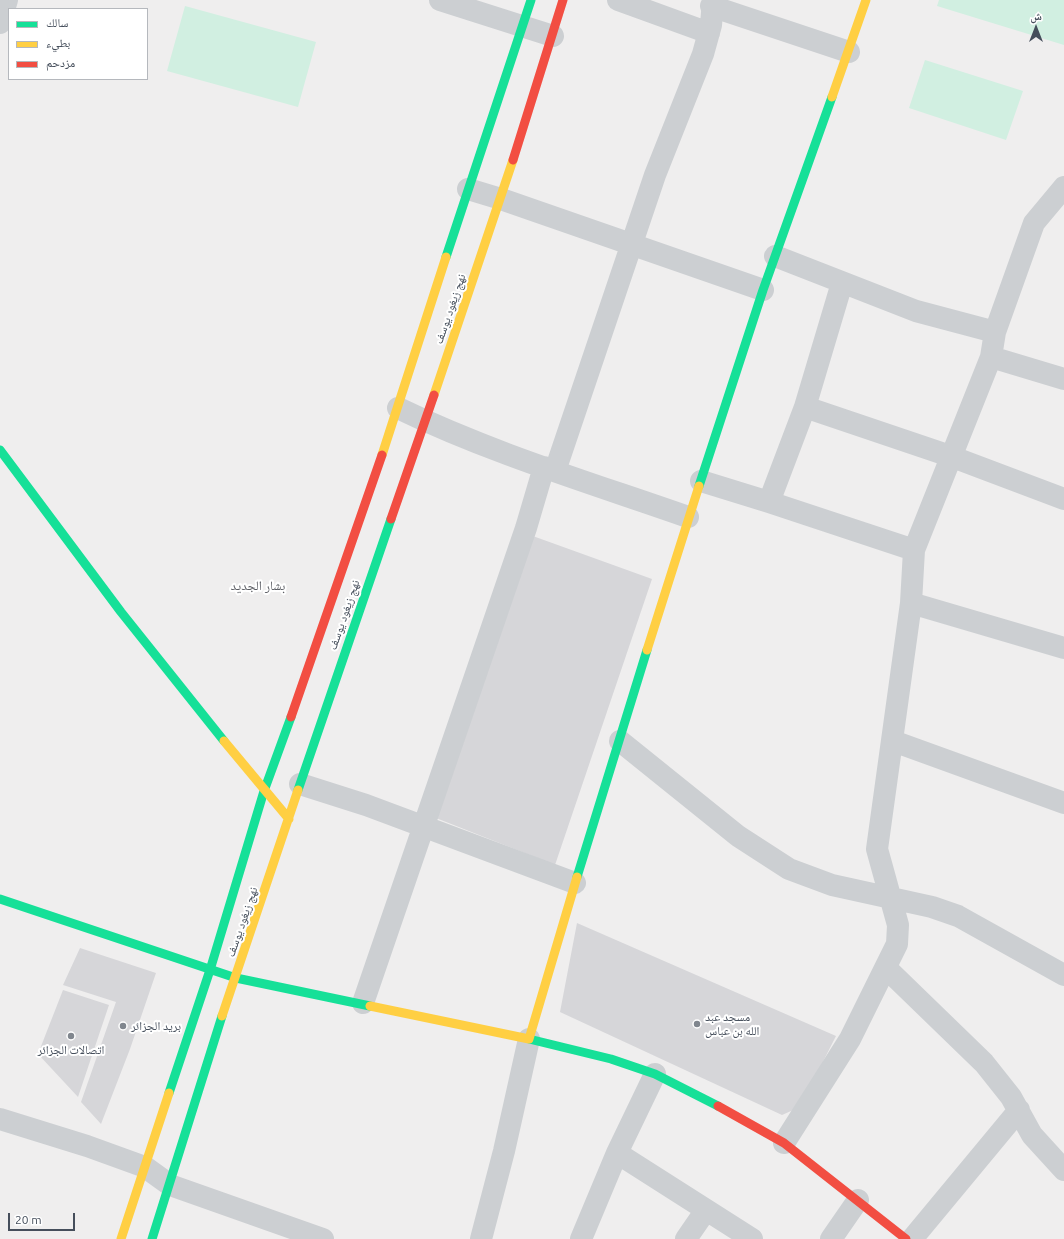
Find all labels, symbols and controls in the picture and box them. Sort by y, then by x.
legend [8,8,148,80]
north arrow [1016,8,1056,48]
text: ش [1030,10,1042,22]
text: سالك [46,16,68,29]
text: بطيء [46,36,70,49]
text: مزدحم [46,56,75,69]
street label: نهج زيغود يوسف [431,272,469,346]
district label: بشار الجديد [231,578,285,594]
street label: نهج زيغود يوسف [325,578,363,652]
street label: نهج زيغود يوسف [223,885,261,959]
place label: مسجد عبد الله بن عباس [705,1010,759,1038]
place label: بريد الجزائر [131,1019,181,1033]
marker: مسجد عبد الله بن عباس [692,1019,702,1029]
marker: بريد الجزائر [118,1021,128,1031]
marker: اتصالات الجزائر [66,1031,76,1041]
place label: اتصالات الجزائر [38,1043,104,1057]
scale bar [10,1205,77,1231]
text: 20 m [15,1213,42,1226]

